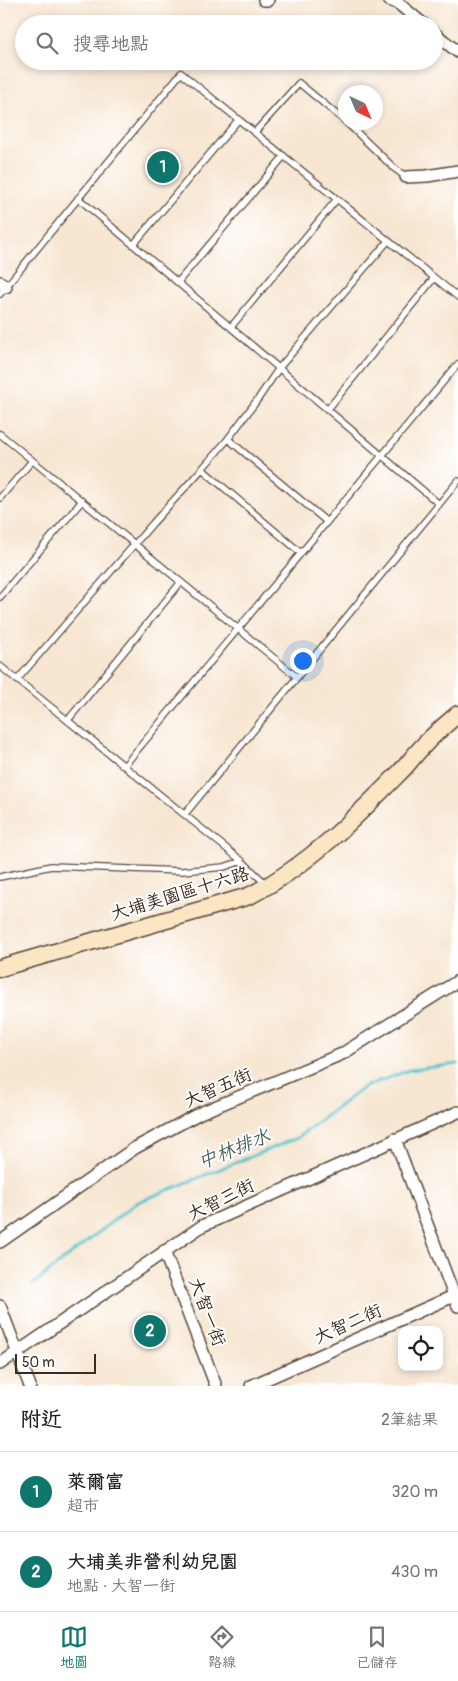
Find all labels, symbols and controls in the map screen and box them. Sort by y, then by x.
search box [15,15,443,70]
icon: search [33,29,61,57]
text: 搜尋地點 [73,32,149,56]
north arrow [338,85,383,130]
pin: 1 [147,148,179,186]
your location [290,648,316,674]
street label: 大埔美園區十六路 [108,862,252,926]
street label: 大智五街 [180,1063,256,1113]
water label: 中林排水 [194,1123,275,1174]
street label: 大智三街 [184,1174,258,1226]
street label: 大智一街 [183,1274,231,1350]
street label: 大智二街 [310,1299,386,1349]
pin: 2 [134,1312,166,1350]
map controls [398,1326,443,1371]
button: locate [398,1326,443,1371]
scale bar [15,1351,96,1374]
text: 50 m [22,1354,55,1371]
text: 附近 [20,1406,62,1433]
text: 2筆結果 [381,1410,438,1430]
text: 萊爾富 [67,1470,124,1494]
text: 1 [33,1482,39,1502]
text: 320 m [392,1482,438,1502]
text: 超市 [67,1496,99,1516]
text: 大埔美非營利幼兒園 [67,1550,238,1574]
text: 2 [32,1562,40,1582]
text: 430 m [391,1562,438,1582]
text: 地點 · 大智一街 [67,1576,175,1596]
tab: 地圖 [60,1623,88,1671]
tab: 路線 [208,1623,236,1671]
tab: 已儲存 [356,1623,398,1671]

